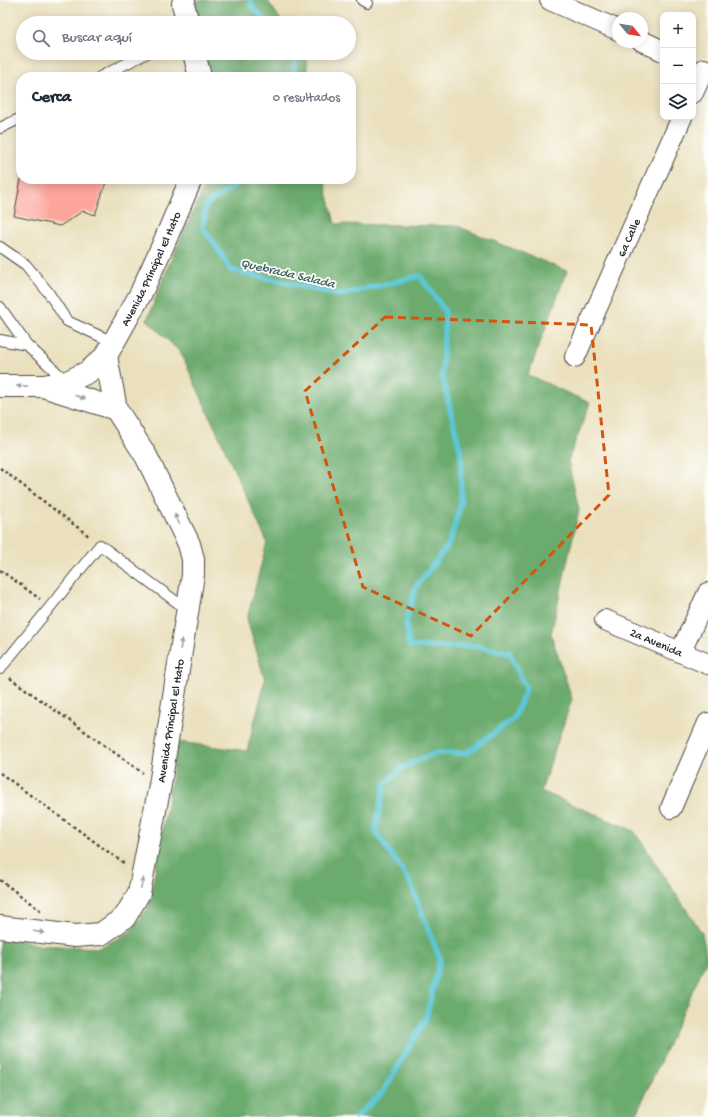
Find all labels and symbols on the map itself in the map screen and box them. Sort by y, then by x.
north arrow [612,12,648,48]
street label: Avenida Principal El Hato [119,210,185,329]
street label: 6a Calle [616,216,645,259]
water label: Quebrada Salada [239,256,337,293]
one-way arrow [15,383,28,389]
one-way arrow [74,394,86,400]
one-way arrow [174,513,180,524]
street label: 2a Avenida [627,626,685,661]
one-way arrow [178,638,184,650]
street label: Avenida Principal El Hato [155,658,189,784]
one-way arrow [139,877,145,889]
one-way arrow [33,929,45,935]

